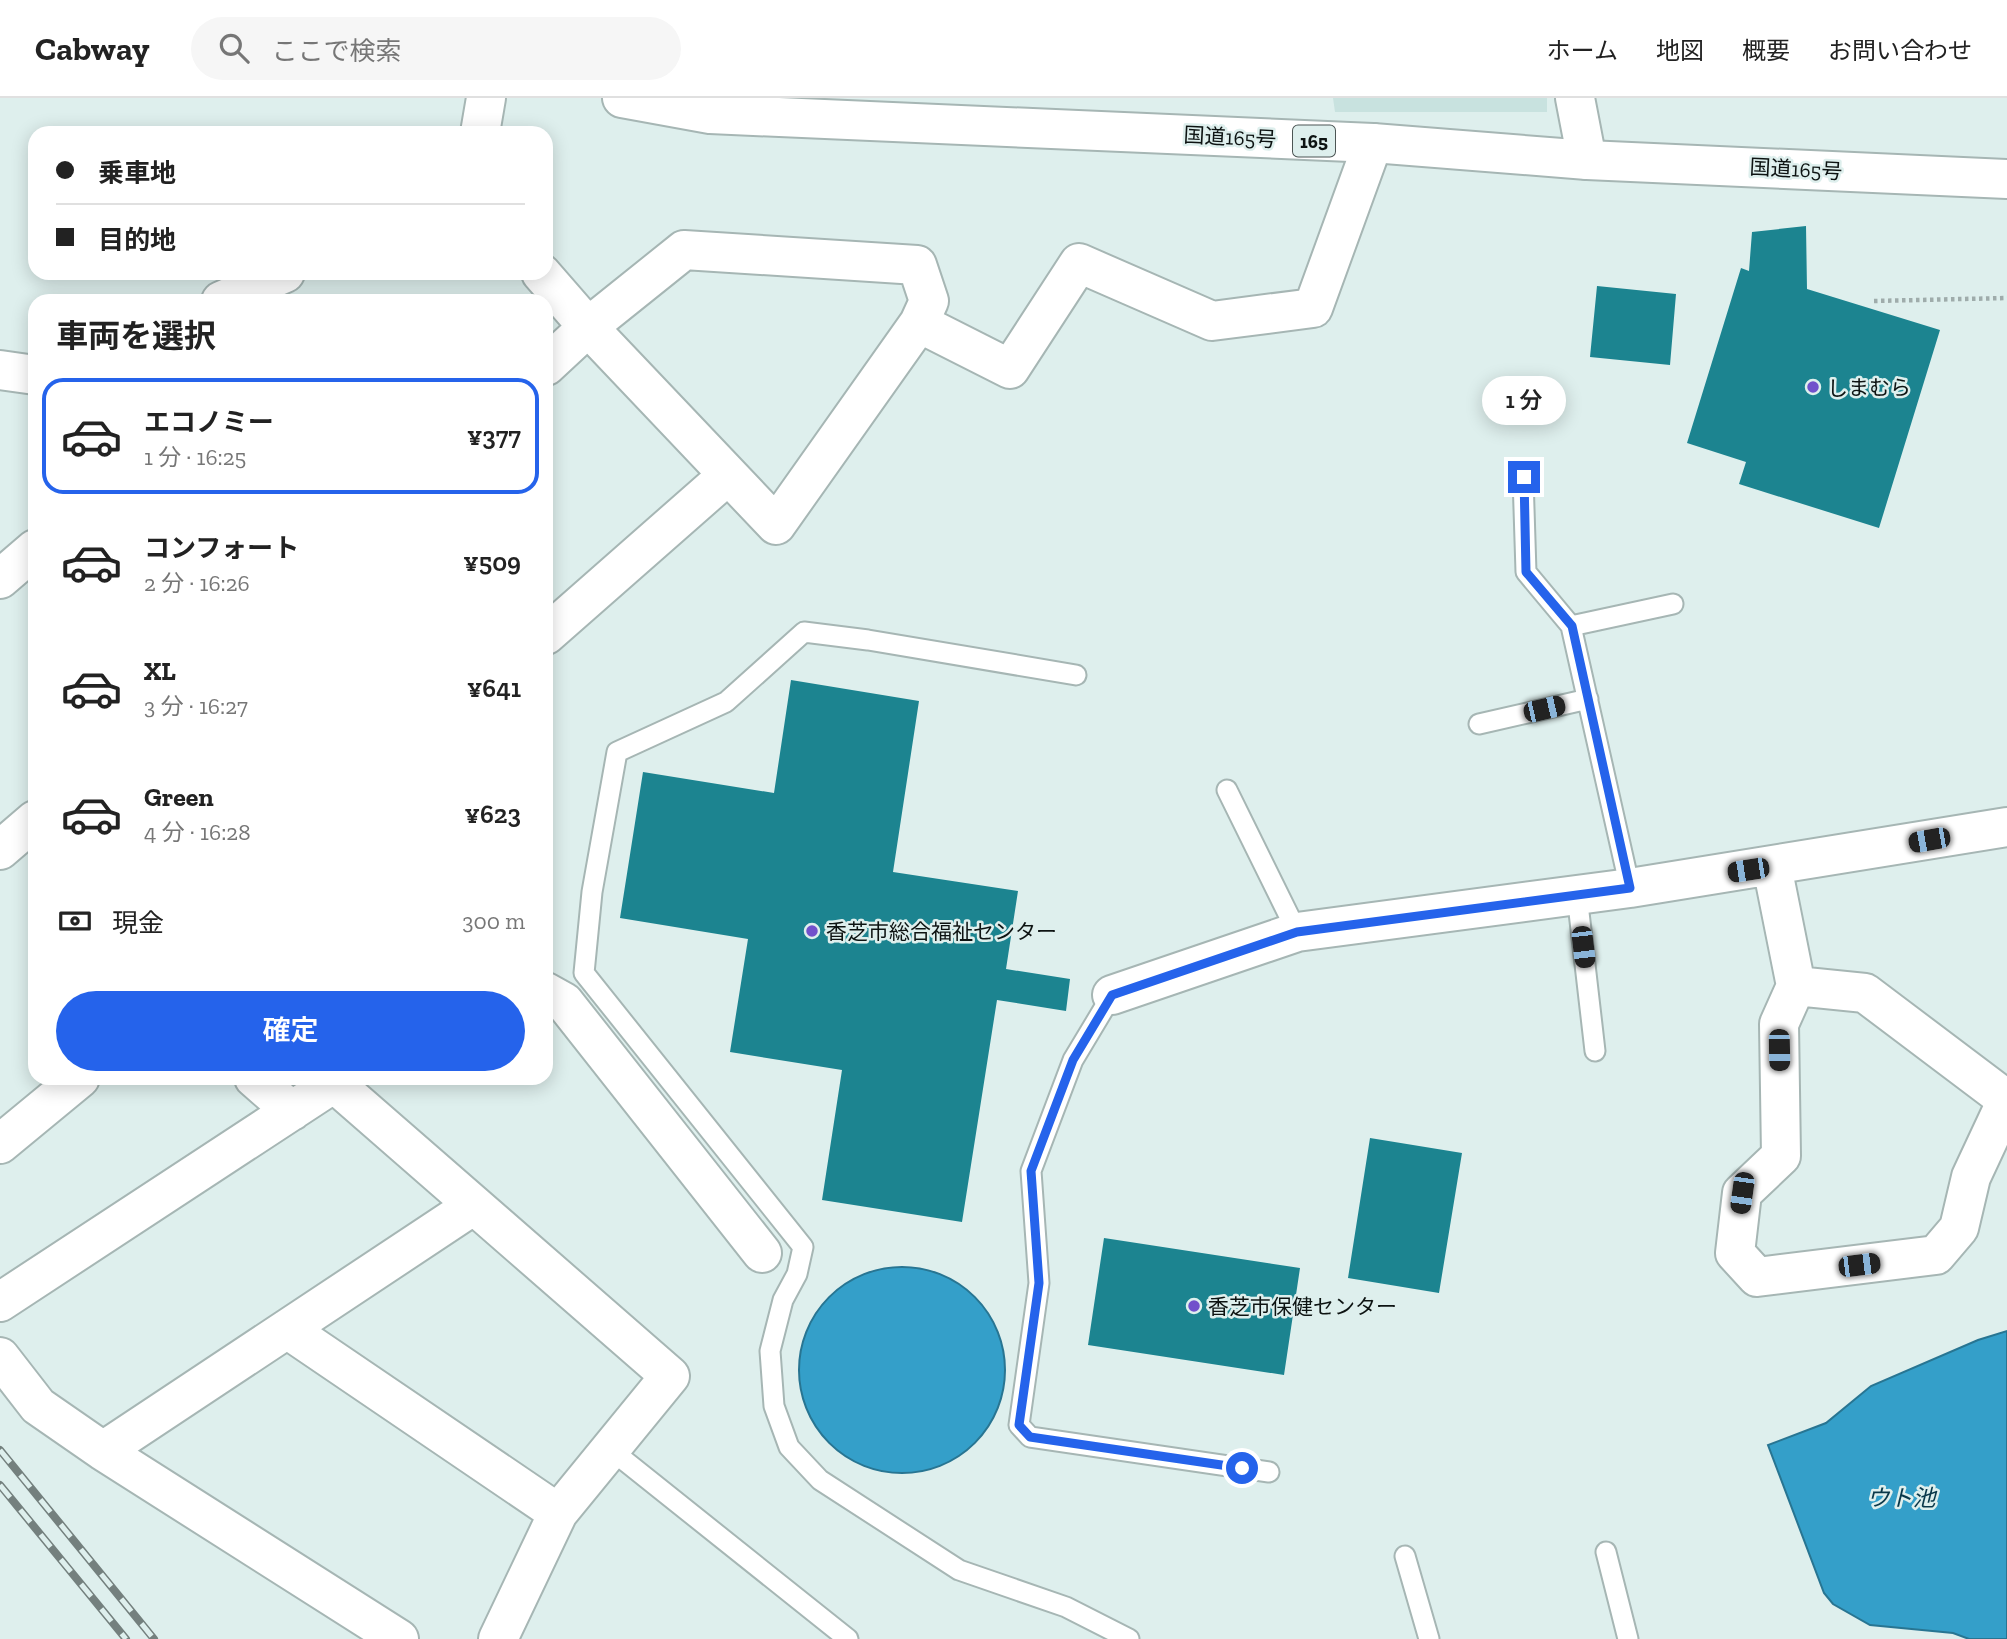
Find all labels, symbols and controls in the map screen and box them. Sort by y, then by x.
search box [191,17,681,80]
text: Cabway [35,29,149,68]
icon: search [215,29,253,67]
text: ここで検索 [271,35,401,67]
text: ホーム [1547,36,1618,65]
text: 地図 [1656,36,1704,65]
text: 概要 [1742,36,1790,65]
text: お問い合わせ [1828,36,1972,65]
street label: 国道165号 [1183,122,1277,152]
road number: 165 [1293,126,1335,156]
street label: 国道165号 [1749,154,1843,184]
text: 乗車地 [98,157,176,189]
text: 目的地 [98,224,176,256]
text: 車両を選択 [56,317,216,355]
place label: しまむら [1827,375,1911,400]
callout: 1 分 [1482,376,1566,424]
marker: しまむら [1805,379,1821,395]
text: 1 分 [1506,386,1542,414]
icon: car [60,405,123,468]
text: エコノミー [144,406,274,438]
text: ¥377 [467,420,521,452]
text: 1 分 · 16:25 [144,443,246,471]
route end [1508,461,1540,493]
icon: car [60,531,123,594]
text: コンフォート [144,532,299,564]
text: ¥509 [463,546,521,578]
text: 2 分 · 16:26 [144,569,250,597]
text: XL [144,655,176,687]
icon: car [60,657,123,720]
text: ¥641 [467,672,521,704]
text: 3 分 · 16:27 [144,692,248,720]
car [1522,694,1567,724]
text: Green [144,781,214,813]
icon: car [60,783,123,846]
text: ¥623 [465,798,521,830]
text: 4 分 · 16:28 [144,818,251,846]
car [1907,826,1952,854]
car [1726,856,1771,884]
icon: cash [56,902,94,940]
text: 現金 [112,907,164,939]
text: 300 m [462,907,525,935]
place label: 香芝市総合福祉センター [826,919,1057,944]
marker: 香芝市総合福祉センター [804,923,820,939]
car [1571,925,1596,969]
button: 確定 [56,991,525,1071]
car [1769,1029,1790,1071]
car [1729,1171,1756,1215]
car [1837,1252,1882,1278]
place label: 香芝市保健センター [1208,1294,1397,1319]
marker: 香芝市保健センター [1186,1298,1202,1314]
route start [1226,1452,1258,1484]
water label: ウト池 [1867,1484,1938,1512]

